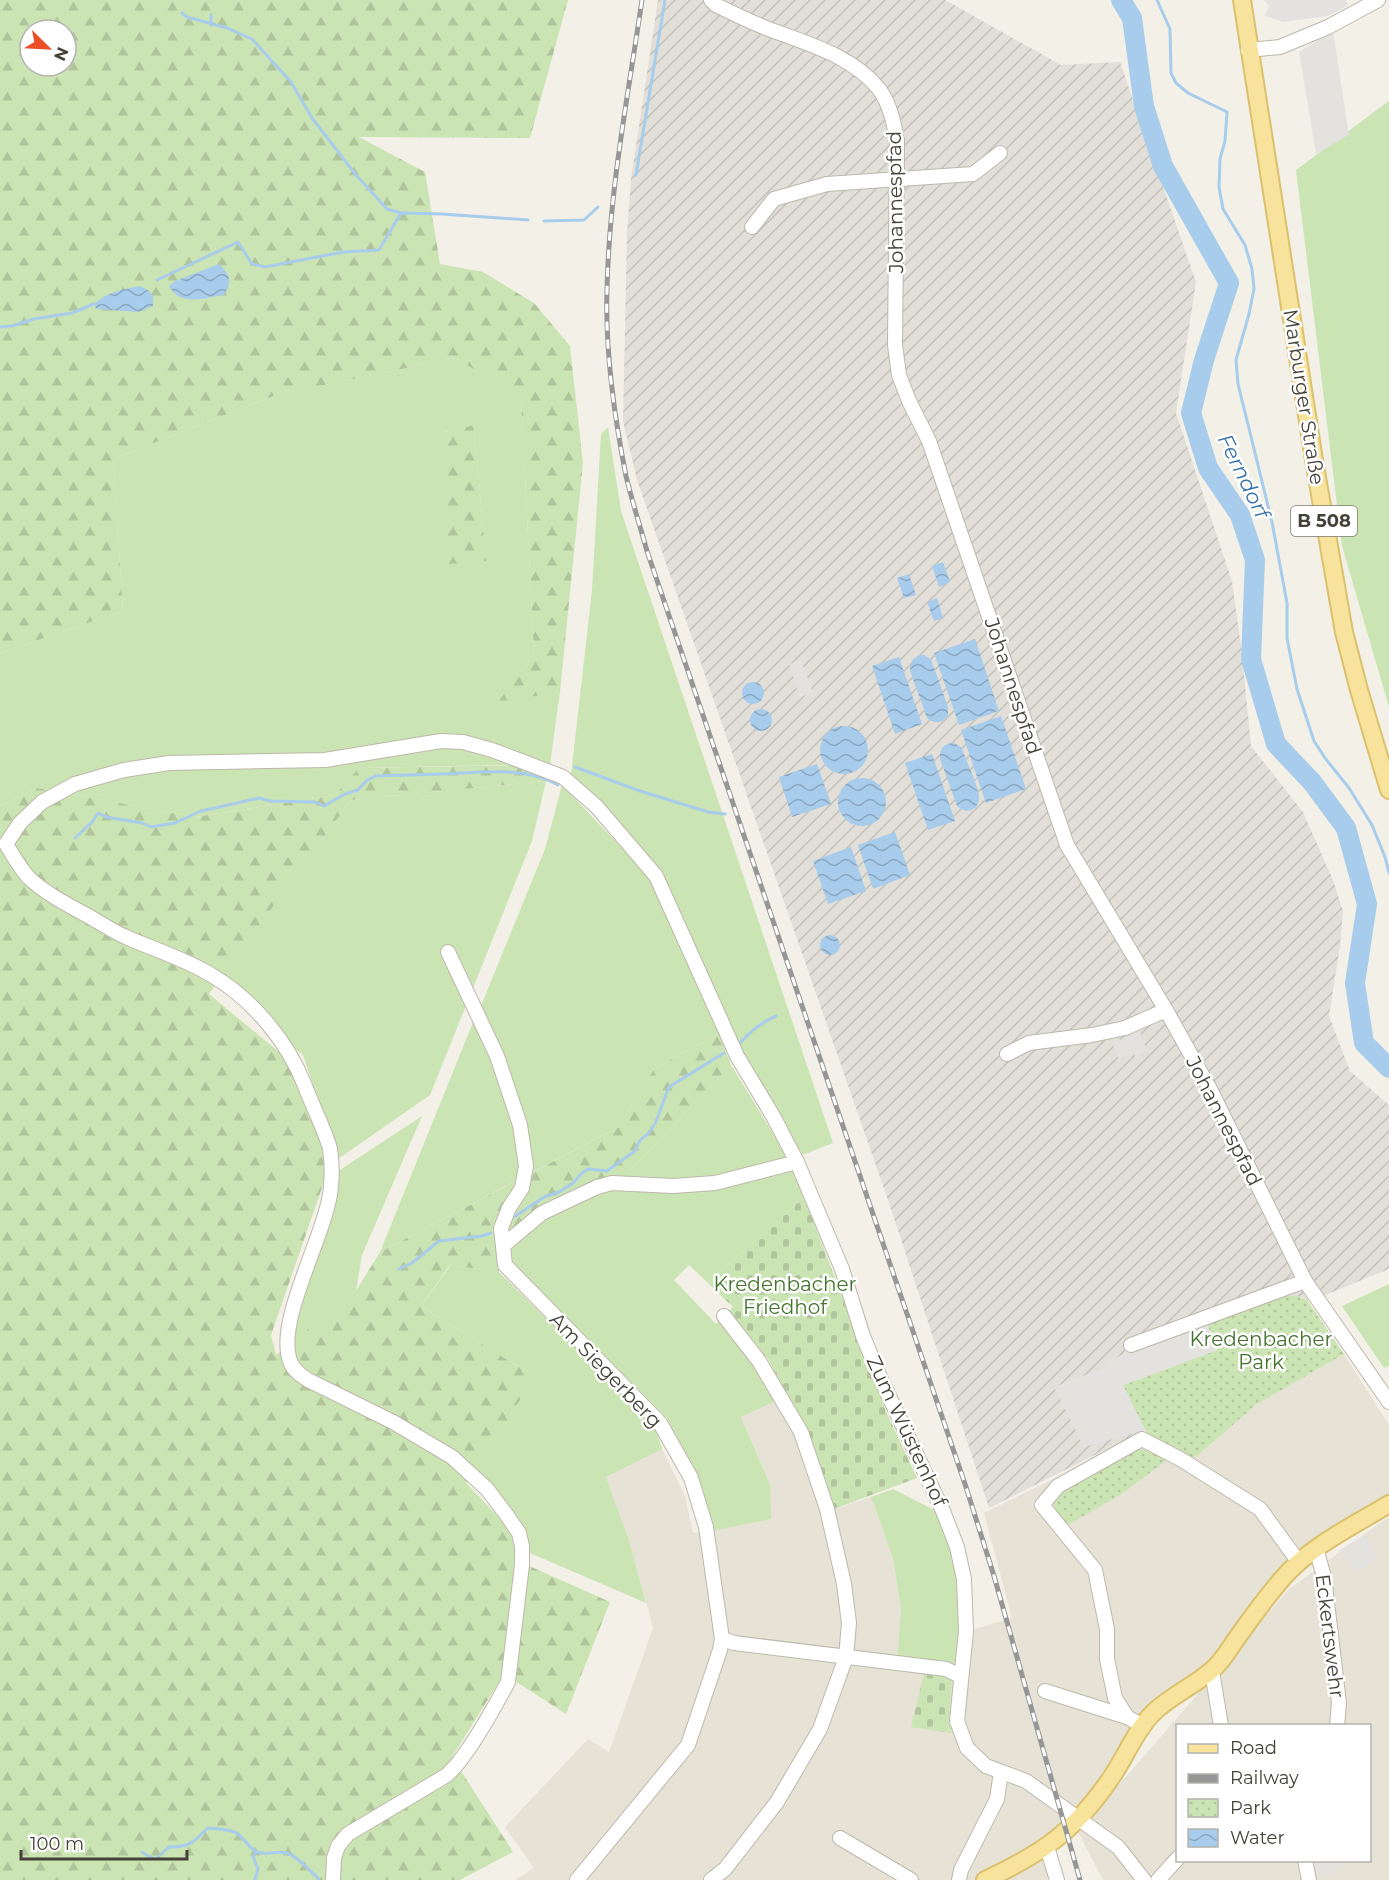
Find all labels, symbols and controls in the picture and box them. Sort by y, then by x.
north arrow [18,18,78,78]
text: N [50,44,73,64]
street label: Johannespfad [882,131,908,274]
street label: Marburger Straße [1278,307,1330,487]
water label: Ferndorf [1213,430,1276,525]
road number: B 508 [1291,506,1357,536]
street label: Johannespfad [979,614,1046,757]
street label: Johannespfad [1181,1051,1267,1190]
park label: Kredenbacher Friedhof [713,1272,857,1319]
street label: Am Siegerberg [545,1307,667,1433]
park label: Kredenbacher Park [1189,1327,1333,1374]
street label: Zum Wüstenhof [862,1352,953,1511]
street label: Eckertswehr [1310,1573,1350,1699]
legend [1176,1724,1371,1862]
text: Road [1230,1737,1277,1759]
text: Railway [1230,1767,1299,1789]
text: Park [1230,1797,1271,1819]
scale bar [21,1823,188,1861]
text: Water [1230,1827,1285,1849]
text: 100 m [30,1833,84,1855]

